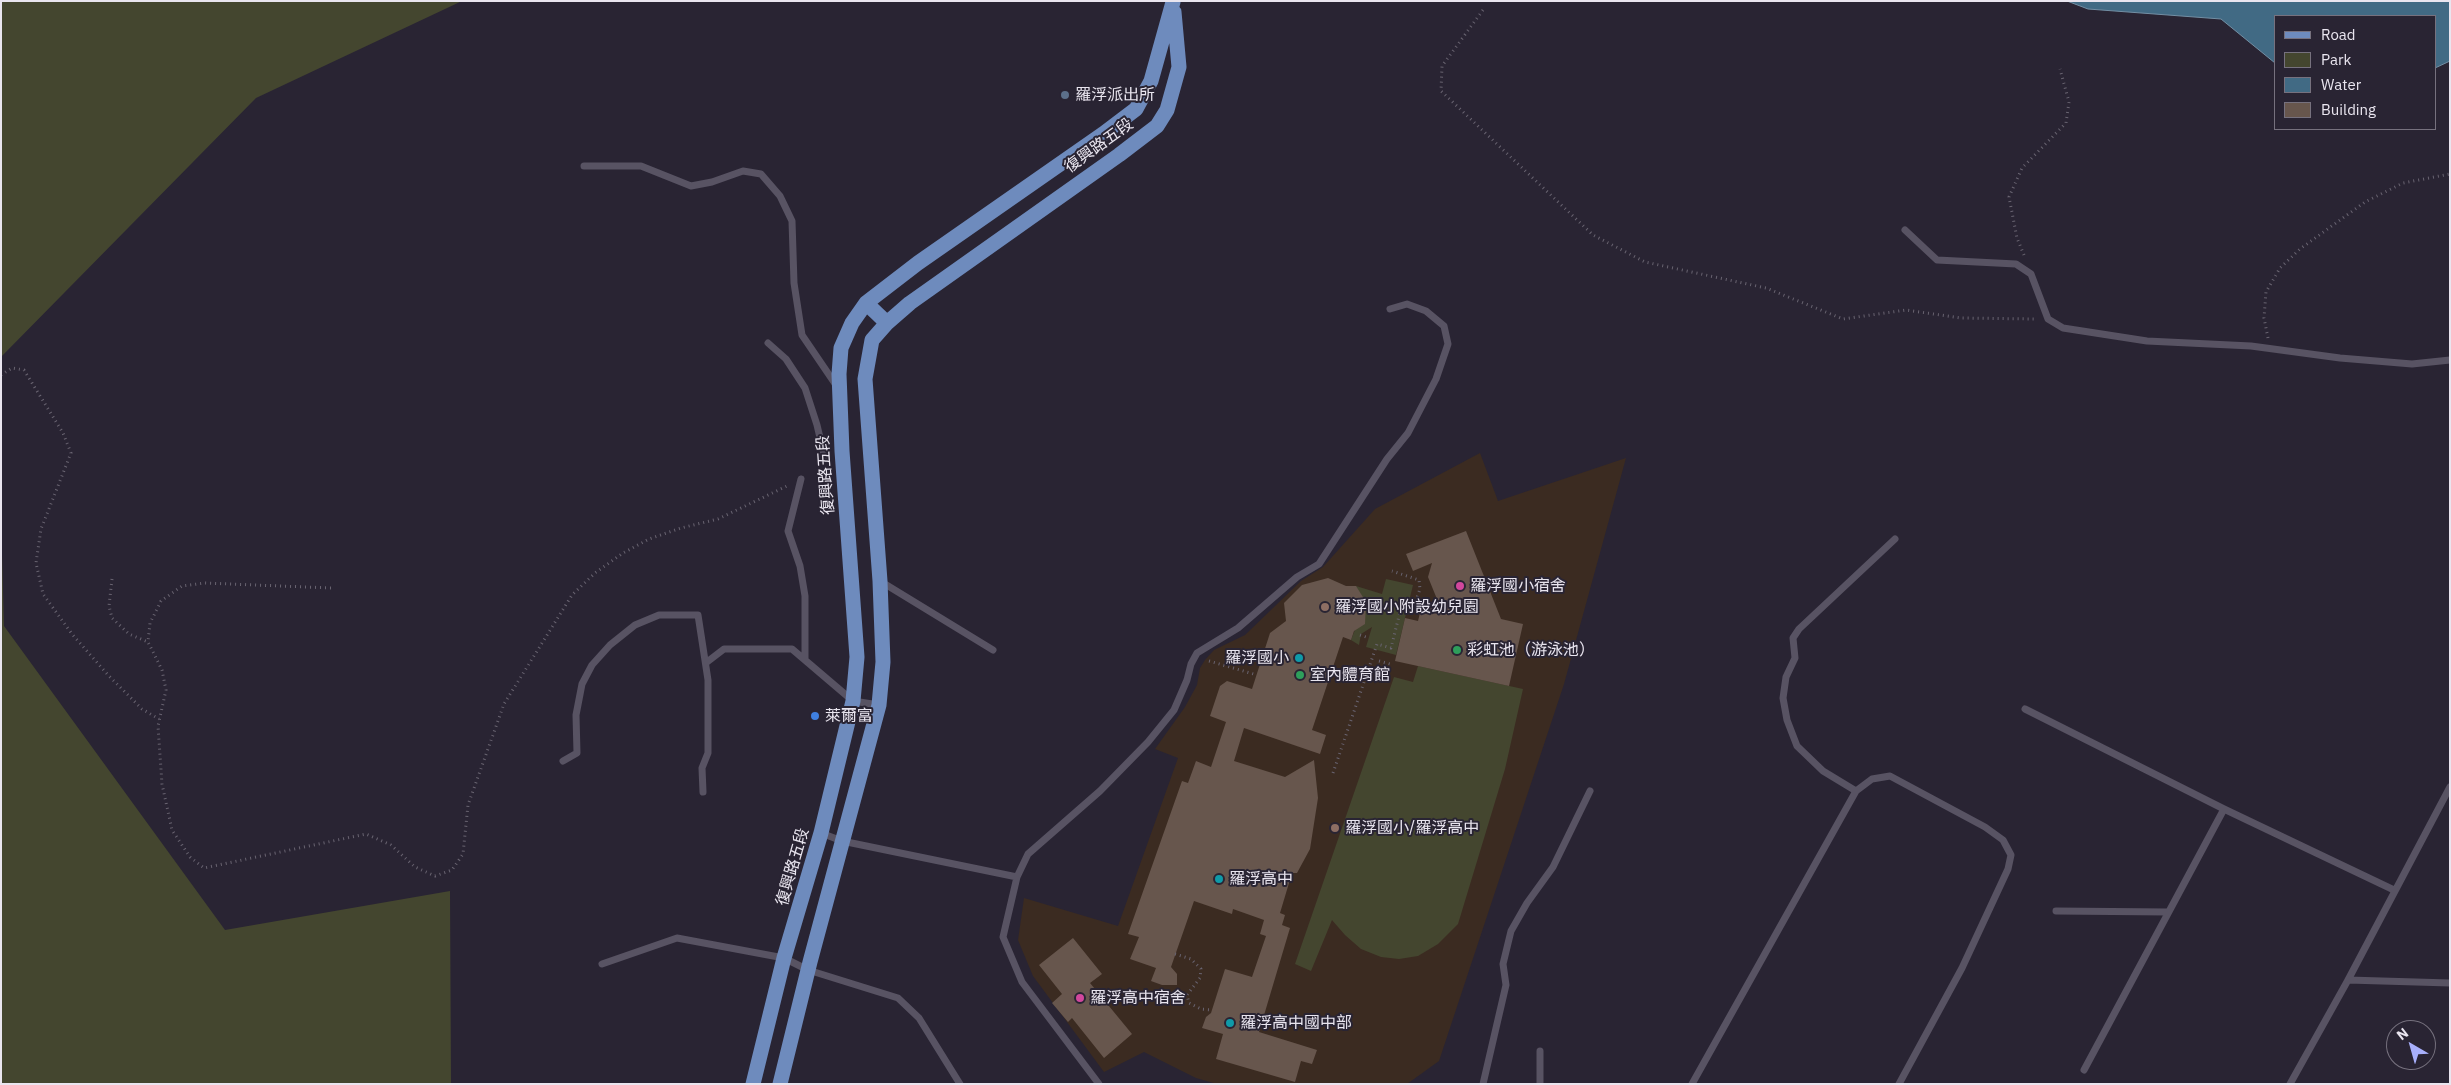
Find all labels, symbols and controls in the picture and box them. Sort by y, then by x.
legend [2274,15,2436,130]
text: Road [2321,25,2356,44]
text: Park [2321,50,2351,69]
text: Water [2321,75,2361,94]
place label: 羅浮派出所 [1075,85,1155,105]
marker: 羅浮派出所 [1059,89,1071,101]
text: Building [2321,100,2376,119]
street label: 復興路五段 [1061,115,1137,177]
street label: 復興路五段 [814,434,838,516]
place label: 羅浮國小宿舍 [1470,576,1566,596]
marker: 羅浮國小宿舍 [1454,580,1466,592]
place label: 羅浮國小附設幼兒園 [1335,597,1479,617]
marker: 羅浮國小附設幼兒園 [1319,601,1331,613]
place label: 彩虹池（游泳池） [1467,640,1595,660]
marker: 彩虹池（游泳池） [1451,644,1463,656]
place label: 羅浮國小 [1225,648,1289,668]
marker: 羅浮國小 [1293,652,1305,664]
place label: 室內體育館 [1310,665,1390,685]
marker: 室內體育館 [1294,669,1306,681]
place label: 萊爾富 [825,706,873,726]
marker: 萊爾富 [809,710,821,722]
place label: 羅浮國小/羅浮高中 [1345,818,1479,838]
marker: 羅浮國小/羅浮高中 [1329,822,1341,834]
street label: 復興路五段 [773,826,813,908]
place label: 羅浮高中 [1229,869,1293,889]
marker: 羅浮高中 [1213,873,1225,885]
place label: 羅浮高中宿舍 [1090,988,1186,1008]
marker: 羅浮高中宿舍 [1074,992,1086,1004]
place label: 羅浮高中國中部 [1240,1013,1352,1033]
marker: 羅浮高中國中部 [1224,1017,1236,1029]
north arrow [2386,1020,2436,1070]
text: N [2393,1024,2412,1044]

